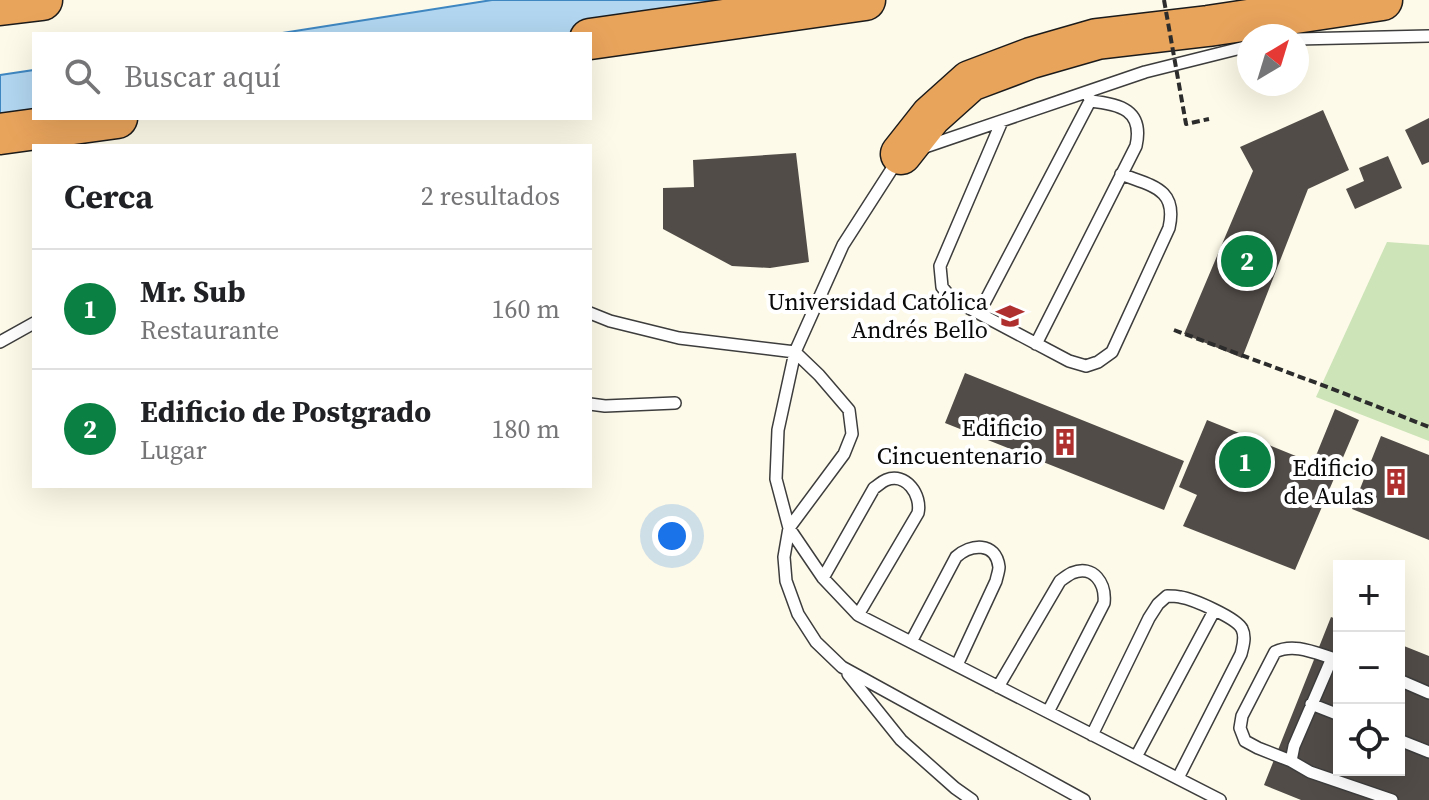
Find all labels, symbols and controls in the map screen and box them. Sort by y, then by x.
north arrow [1237,24,1309,96]
search box [32,32,592,120]
icon: search [60,54,104,98]
text: Buscar aquí [124,56,281,97]
text: Cerca [64,173,153,219]
text: 2 resultados [421,178,560,214]
pin: 2 [1221,231,1273,291]
text: Mr. Sub [140,271,246,312]
place label: Universidad Católica Andrés Bello [767,285,989,346]
text: 1 [83,291,97,327]
text: 160 m [492,291,560,327]
school or university icon: Universidad Católica Andrés Bello [995,301,1025,331]
text: Restaurante [140,312,279,348]
text: Edificio de Postgrado [140,391,431,432]
text: 2 [83,411,97,447]
text: 180 m [492,411,560,447]
place label: Edificio Cincuentenario [877,411,1043,472]
building icon: Edificio Cincuentenario [1050,427,1080,457]
text: Lugar [140,432,207,468]
pin: 1 [1219,432,1271,492]
place label: Edificio de Aulas [1284,451,1374,512]
building icon: Edificio de Aulas [1381,467,1411,497]
your location [652,516,692,556]
map controls [1333,560,1405,776]
button: + [1333,560,1405,632]
button: − [1333,632,1405,704]
button: locate [1333,704,1405,776]

